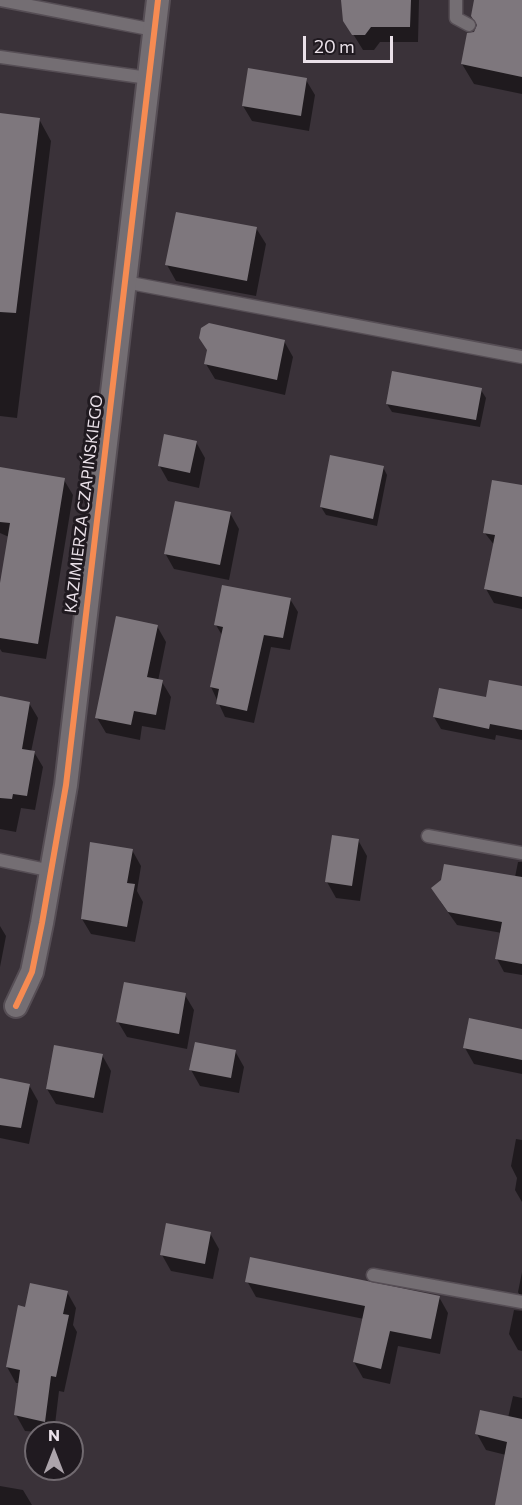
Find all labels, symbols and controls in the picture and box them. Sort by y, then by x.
scale bar [306,24,396,62]
text: 20 m [314,35,355,57]
street label: KAZIMIERZA CZAPIŃSKIEGO [61,394,107,614]
north arrow [24,1421,84,1481]
text: N [48,1425,60,1444]

